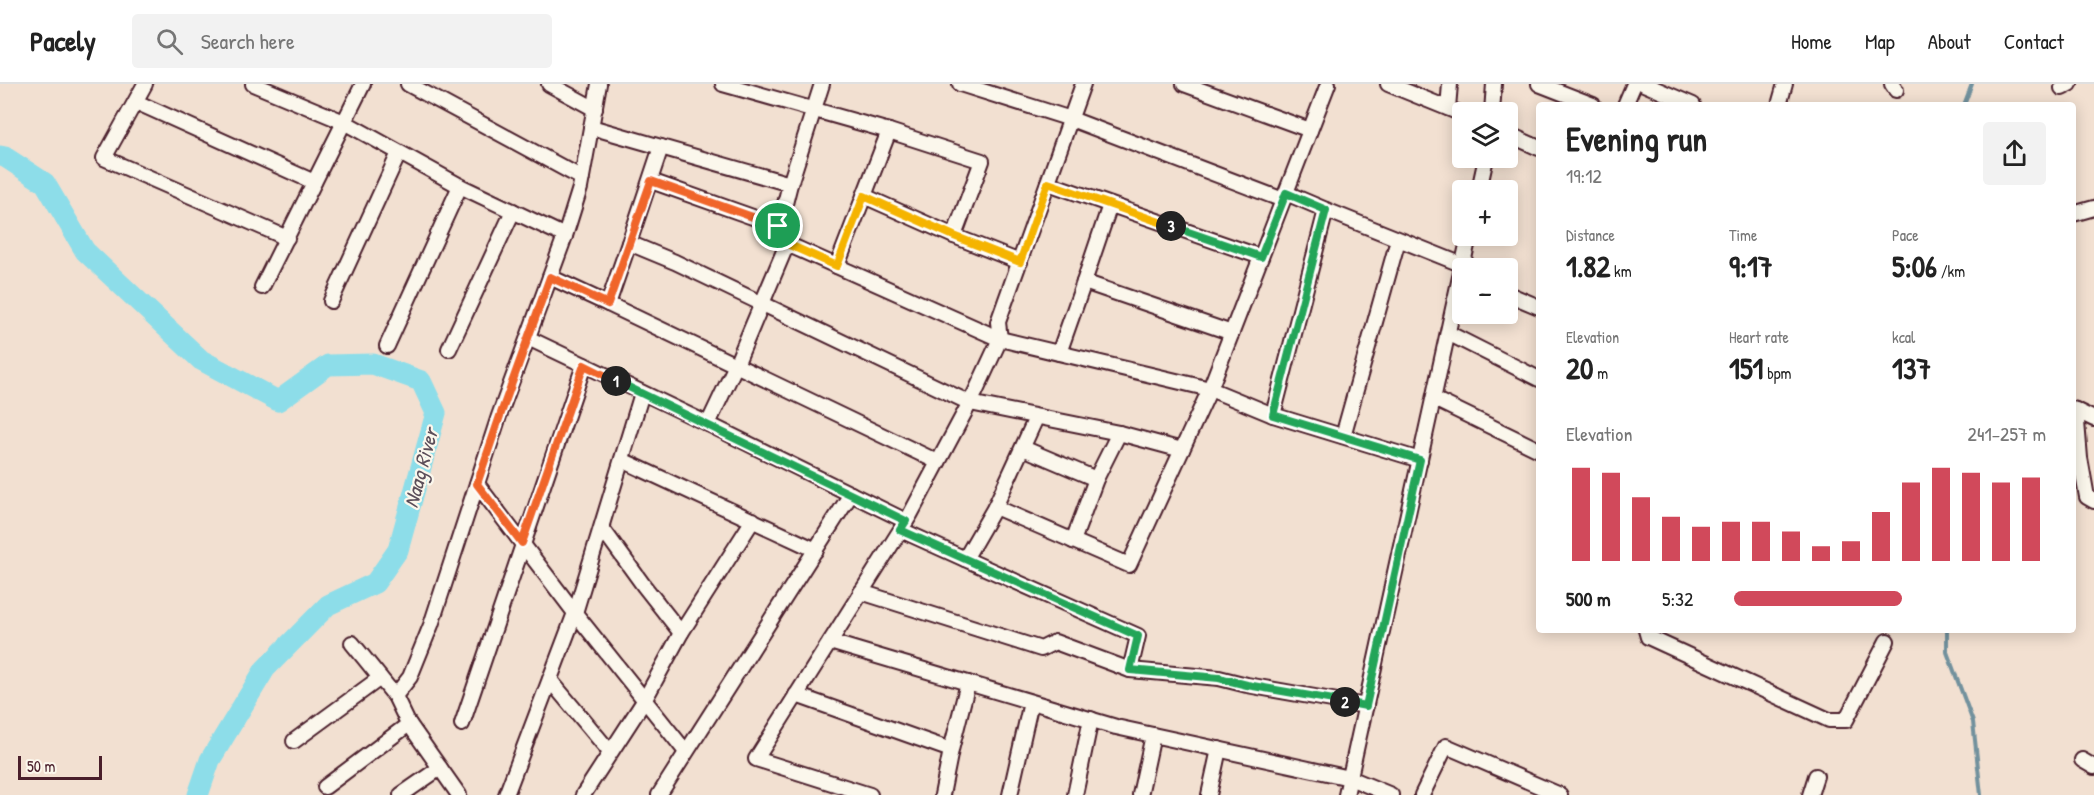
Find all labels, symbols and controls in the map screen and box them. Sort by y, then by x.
search box [132,14,552,68]
text: Pacely [30,22,96,60]
icon: search [153,25,186,58]
text: Search here [201,26,295,56]
text: Home [1791,27,1832,56]
text: Map [1865,27,1895,56]
text: About [1928,27,1971,56]
text: Contact [2004,27,2064,56]
map controls [1452,102,1518,324]
button: layers [1452,102,1518,168]
text: Evening run [1566,117,1707,161]
button: share [1983,122,2046,185]
text: 19:12 [1566,162,1602,189]
button: + [1452,180,1518,246]
pin [752,200,803,251]
icon: arrive [761,209,794,242]
pin: 3 [1156,211,1186,241]
text: 3 [1167,215,1175,237]
text: Distance [1566,224,1615,246]
text: Time [1729,224,1757,246]
text: Pace [1892,224,1919,246]
text: 1.82 [1566,246,1610,286]
text: 9:17 [1729,246,1773,286]
text: 5:06 [1892,246,1937,286]
button: − [1452,258,1518,324]
text: km [1610,260,1632,282]
text: /km [1937,260,1965,282]
text: Elevation [1566,326,1619,348]
text: Heart rate [1729,326,1789,348]
text: kcal [1892,326,1915,348]
text: 20 [1566,348,1593,388]
text: 151 [1729,348,1763,388]
text: 137 [1892,348,1931,388]
text: m [1593,362,1608,384]
text: bpm [1763,362,1792,384]
pin: 1 [601,366,631,396]
text: 1 [613,370,619,392]
text: Elevation [1566,420,1632,447]
text: 241–257 m [1968,420,2046,447]
water label: Naag River [396,422,446,511]
text: 500 m [1566,585,1611,612]
text: 5:32 [1662,585,1693,612]
pin: 2 [1330,687,1360,717]
text: 2 [1341,691,1349,713]
scale bar [18,753,102,780]
text: 50 m [27,755,56,777]

